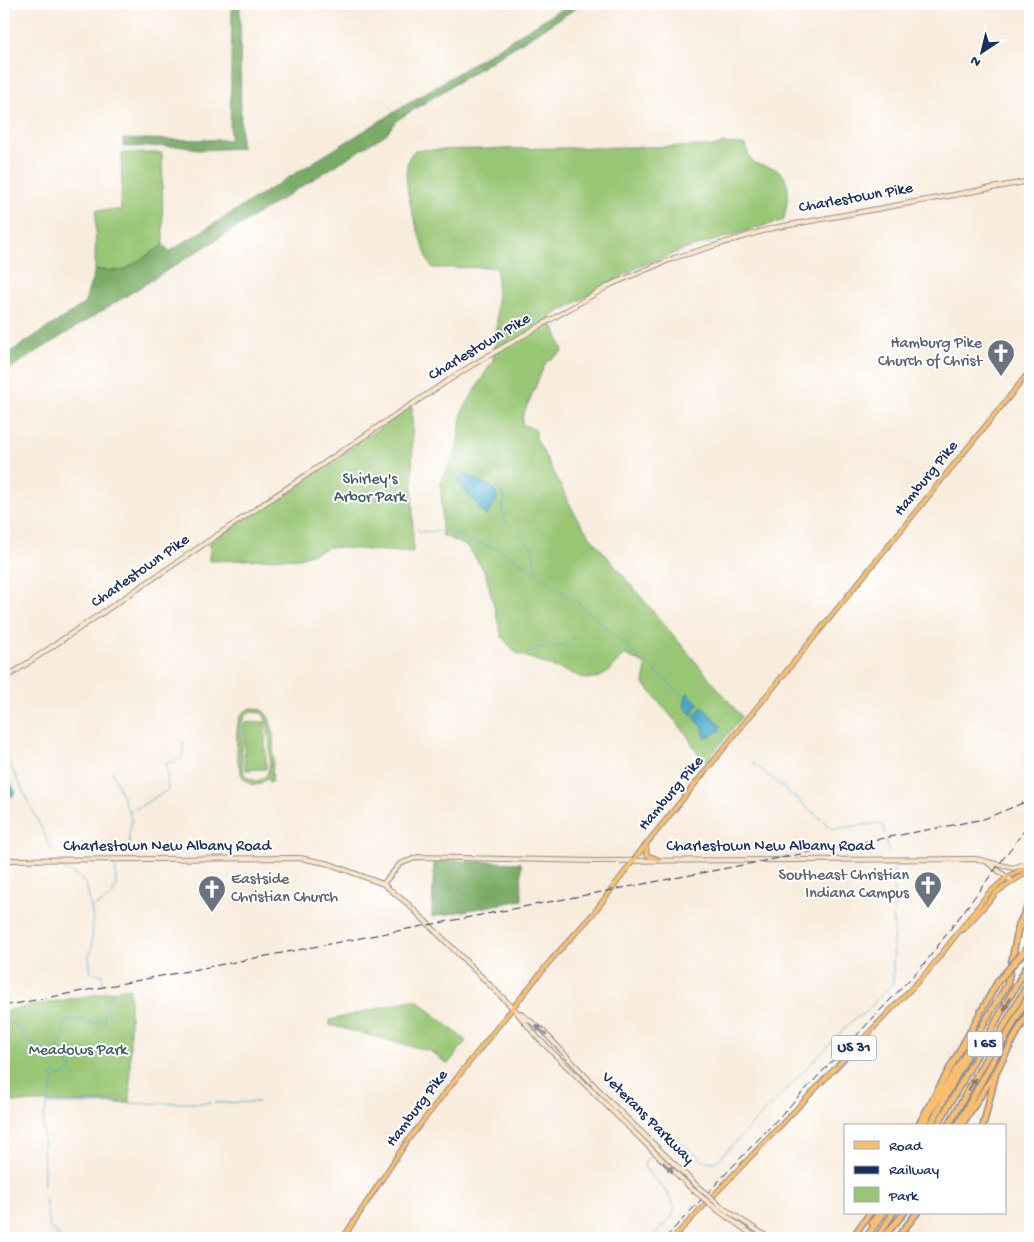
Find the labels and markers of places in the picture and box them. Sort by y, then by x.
place label: Hamburg Pike Church of Christ [878,335,983,372]
church icon: Hamburg Pike Church of Christ [986,338,1016,377]
place label: Southeast Christian Indiana Campus [779,867,910,904]
church icon: Southeast Christian Indiana Campus [913,870,943,909]
place label: Eastside Christian Church [231,871,338,908]
church icon: Eastside Christian Church [197,874,227,913]

